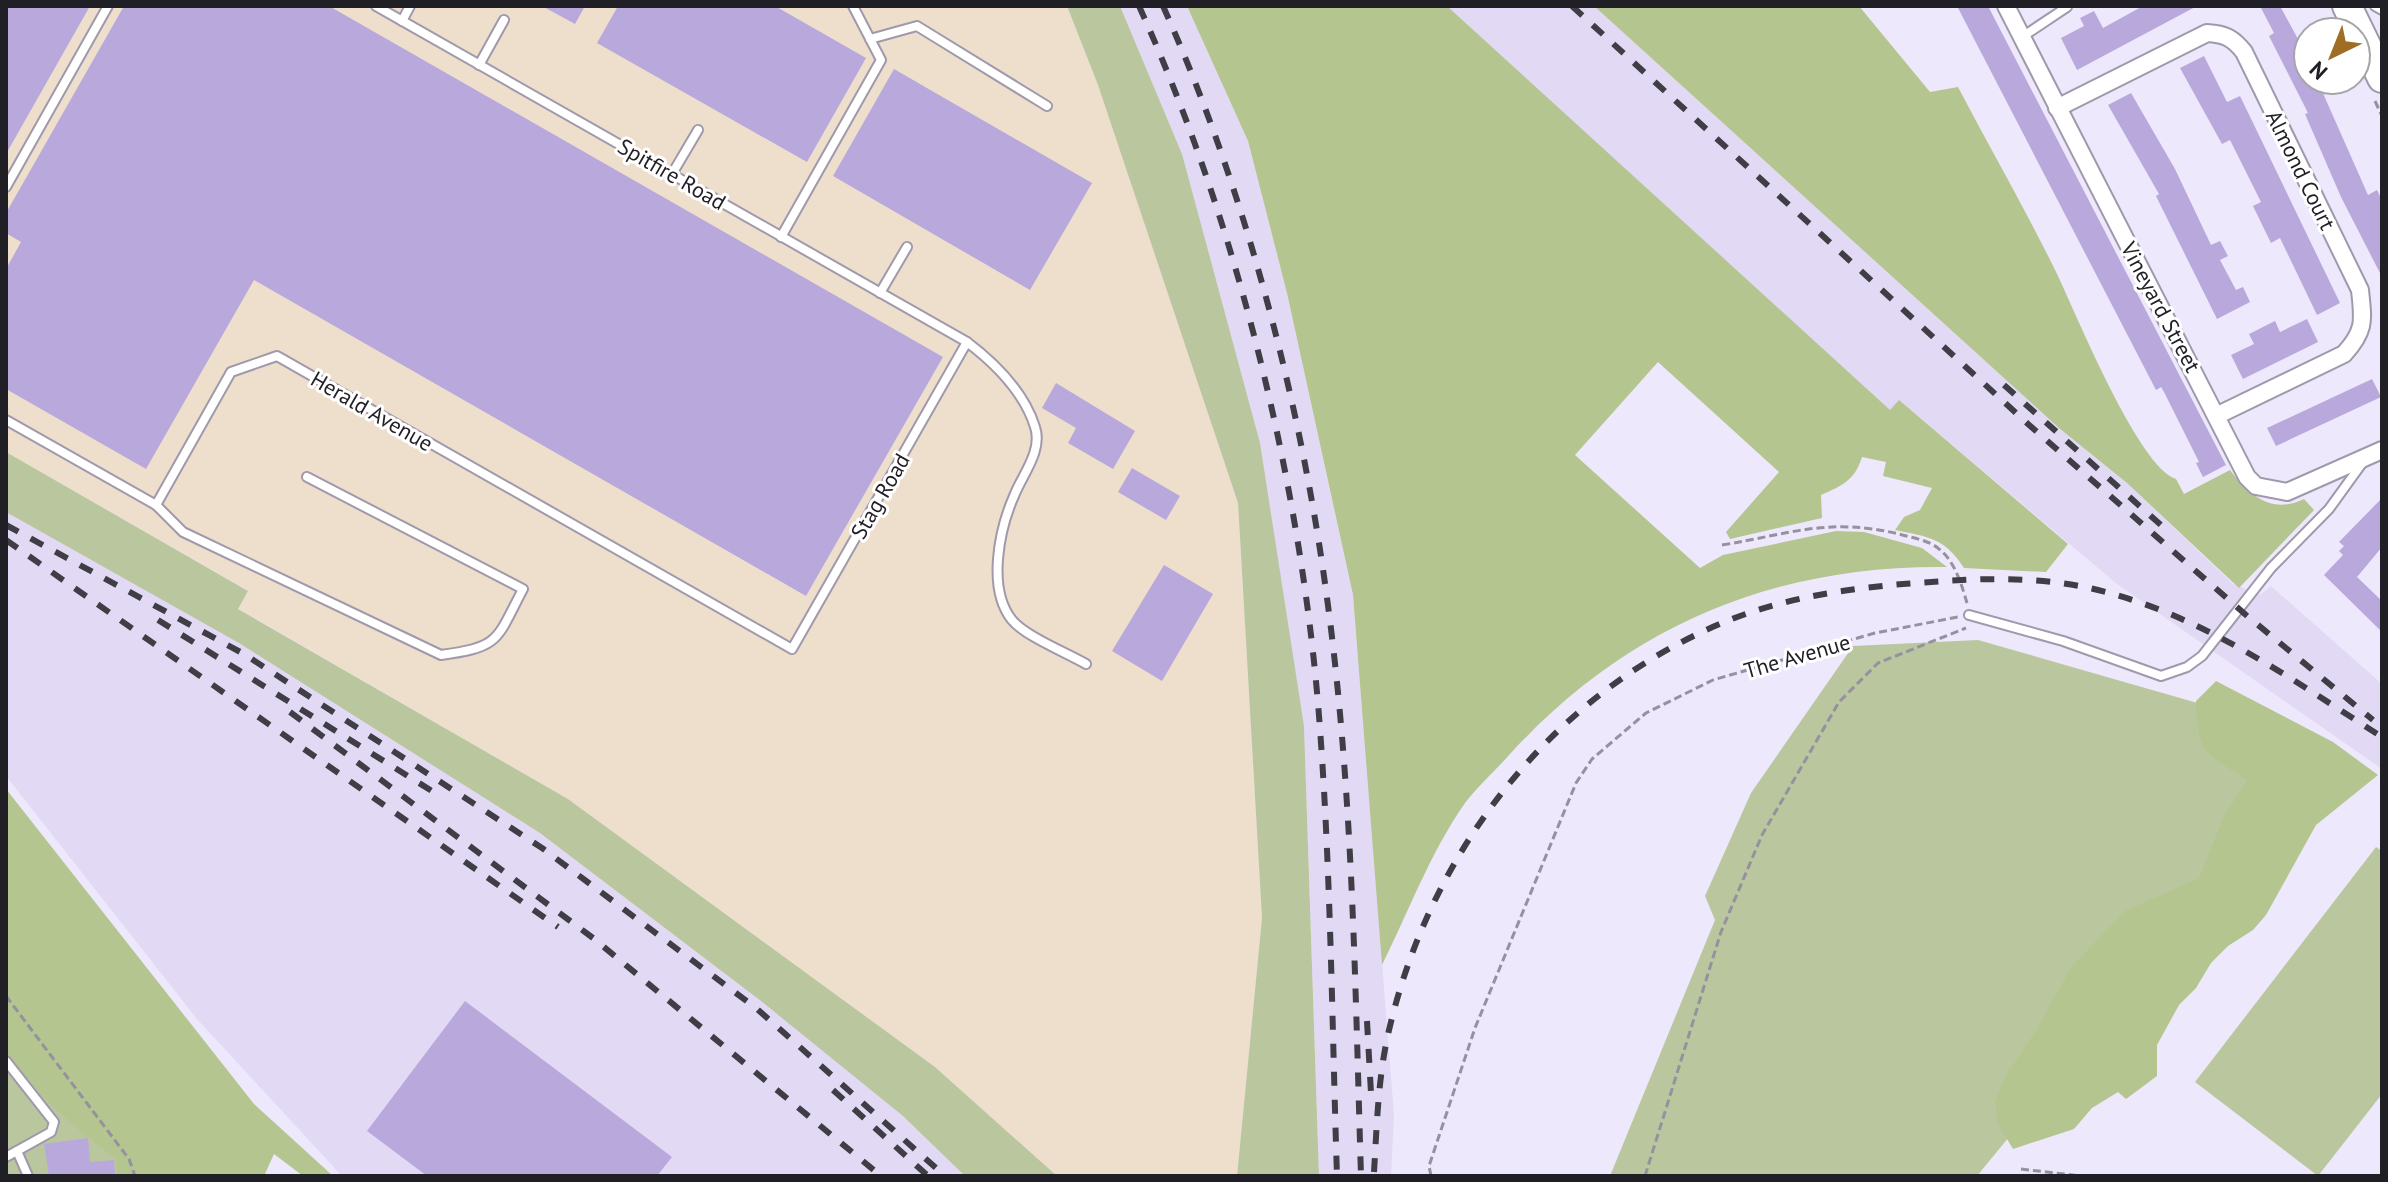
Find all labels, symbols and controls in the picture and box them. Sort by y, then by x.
north arrow [2292,16,2372,96]
text: N [2304,55,2333,86]
street label: Almond Court [2260,106,2342,235]
street label: Spitfire Road [613,132,731,216]
street label: Vineyard Street [2114,236,2207,377]
street label: Herald Avenue [306,365,438,457]
street label: Stag Road [844,448,916,544]
street label: The Avenue [1741,627,1853,685]

